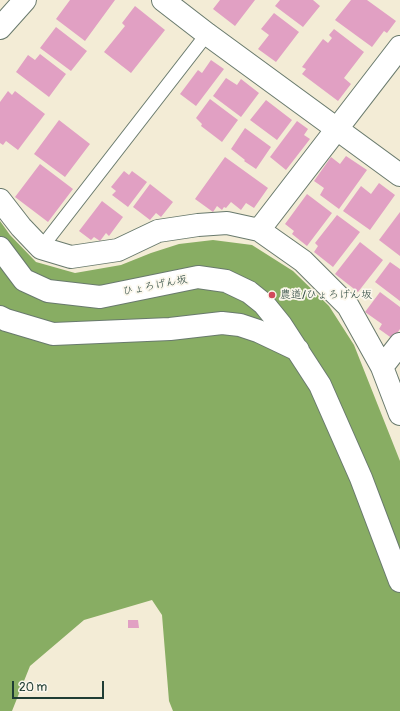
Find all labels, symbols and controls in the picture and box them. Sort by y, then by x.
street label: ひょろげん坂 [121,273,189,299]
place label: 農道/ひょろげん坂 [280,288,372,302]
marker: 農道/ひょろげん坂 [267,290,277,300]
scale bar [14,673,106,699]
text: 20 m [19,680,47,695]

